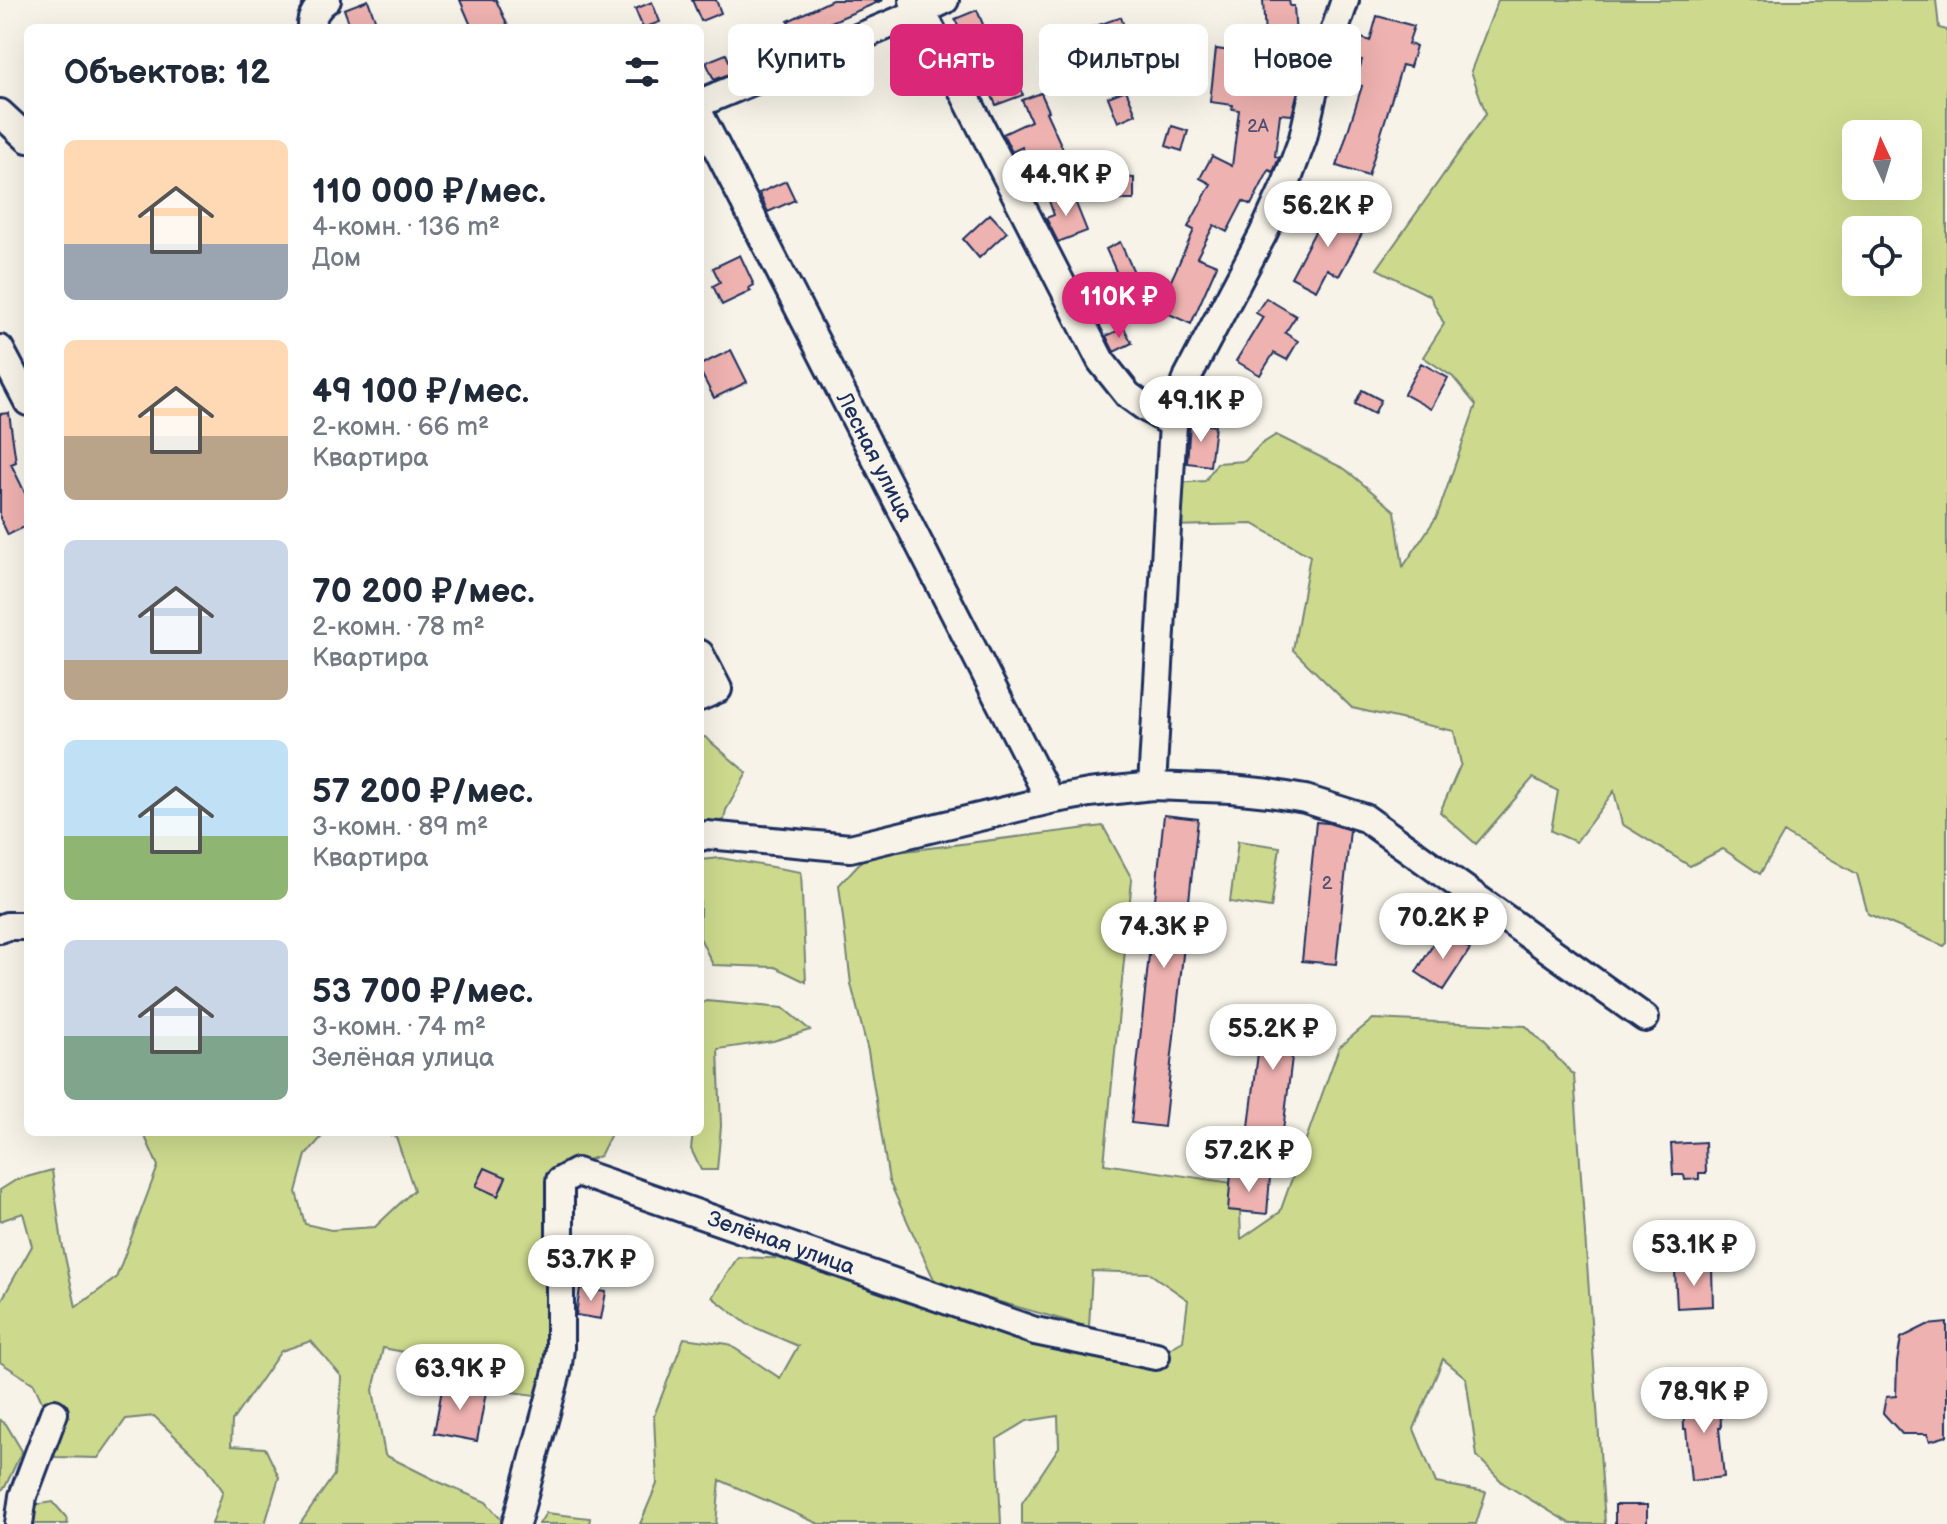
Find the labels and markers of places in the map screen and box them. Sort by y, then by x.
pin: 44.9K ₽ [992,150,1140,218]
pin: 56.2K ₽ [1254,181,1402,249]
pin: 110K ₽ [1054,272,1184,340]
pin: 49.1K ₽ [1127,376,1275,444]
pin: 70.2K ₽ [1369,893,1517,961]
pin: 74.3K ₽ [1090,902,1238,970]
pin: 55.2K ₽ [1199,1004,1347,1072]
pin: 57.2K ₽ [1175,1126,1323,1194]
pin: 53.1K ₽ [1620,1220,1768,1288]
pin: 53.7K ₽ [517,1235,665,1303]
pin: 63.9K ₽ [386,1344,534,1412]
pin: 78.9K ₽ [1630,1367,1778,1435]

